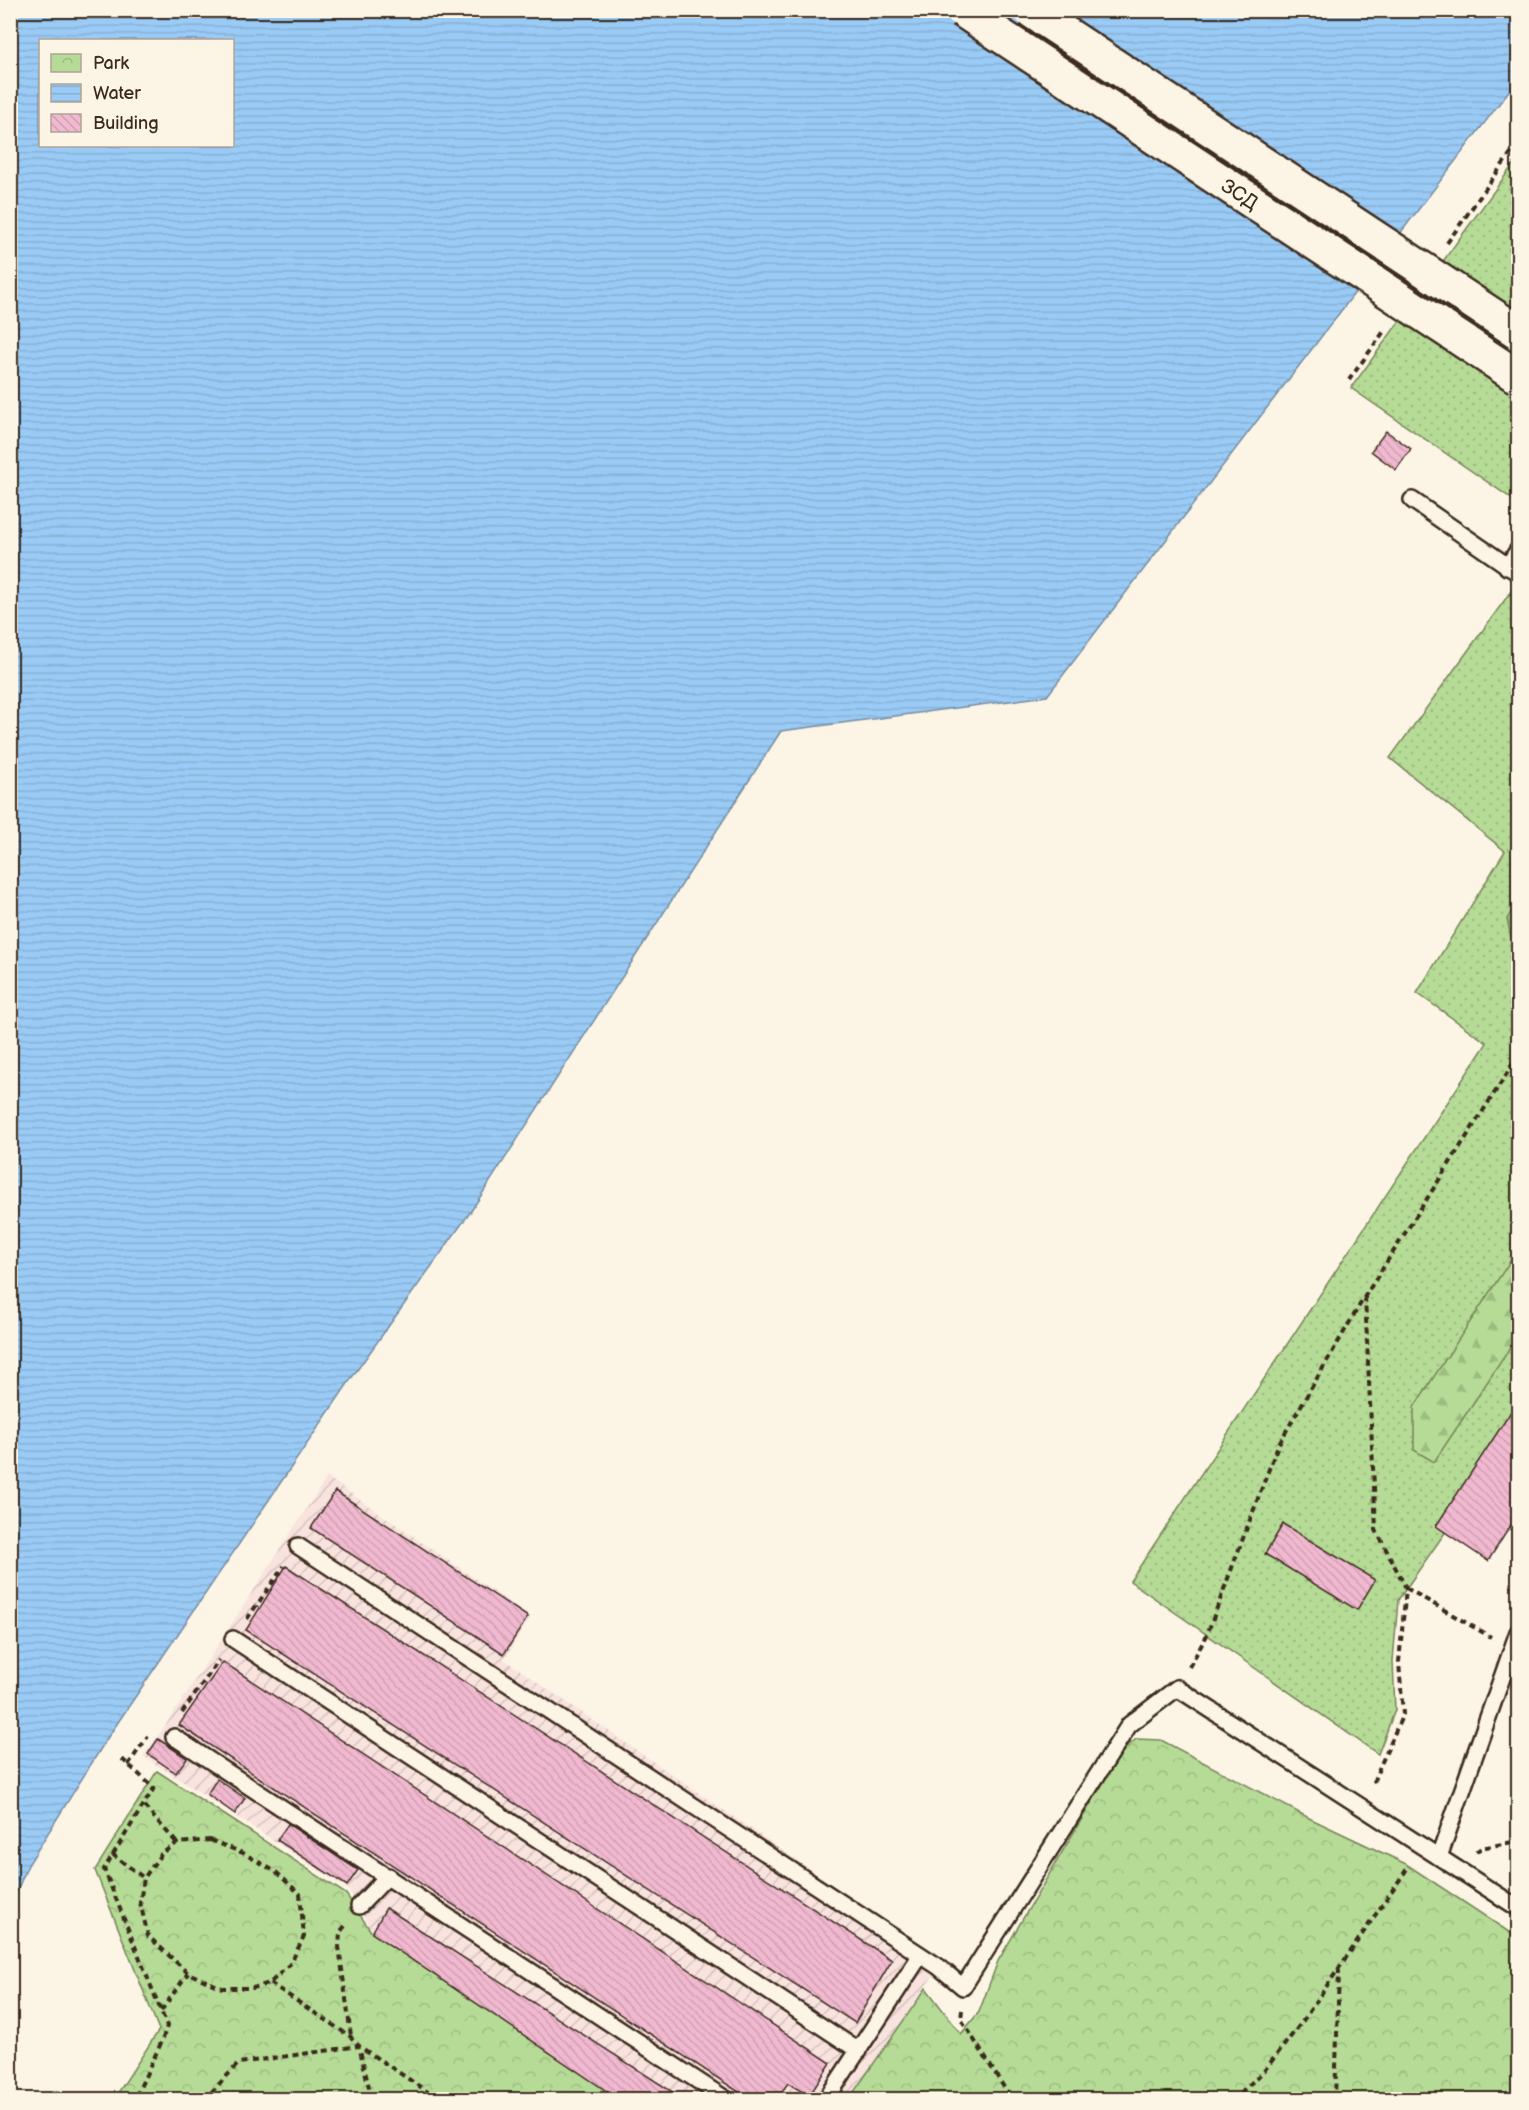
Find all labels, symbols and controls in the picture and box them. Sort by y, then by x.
legend [39,39,234,147]
text: Park [93,53,129,74]
text: Water [93,83,141,104]
text: Building [93,113,159,134]
street label: ЗСД [1216,174,1263,216]

